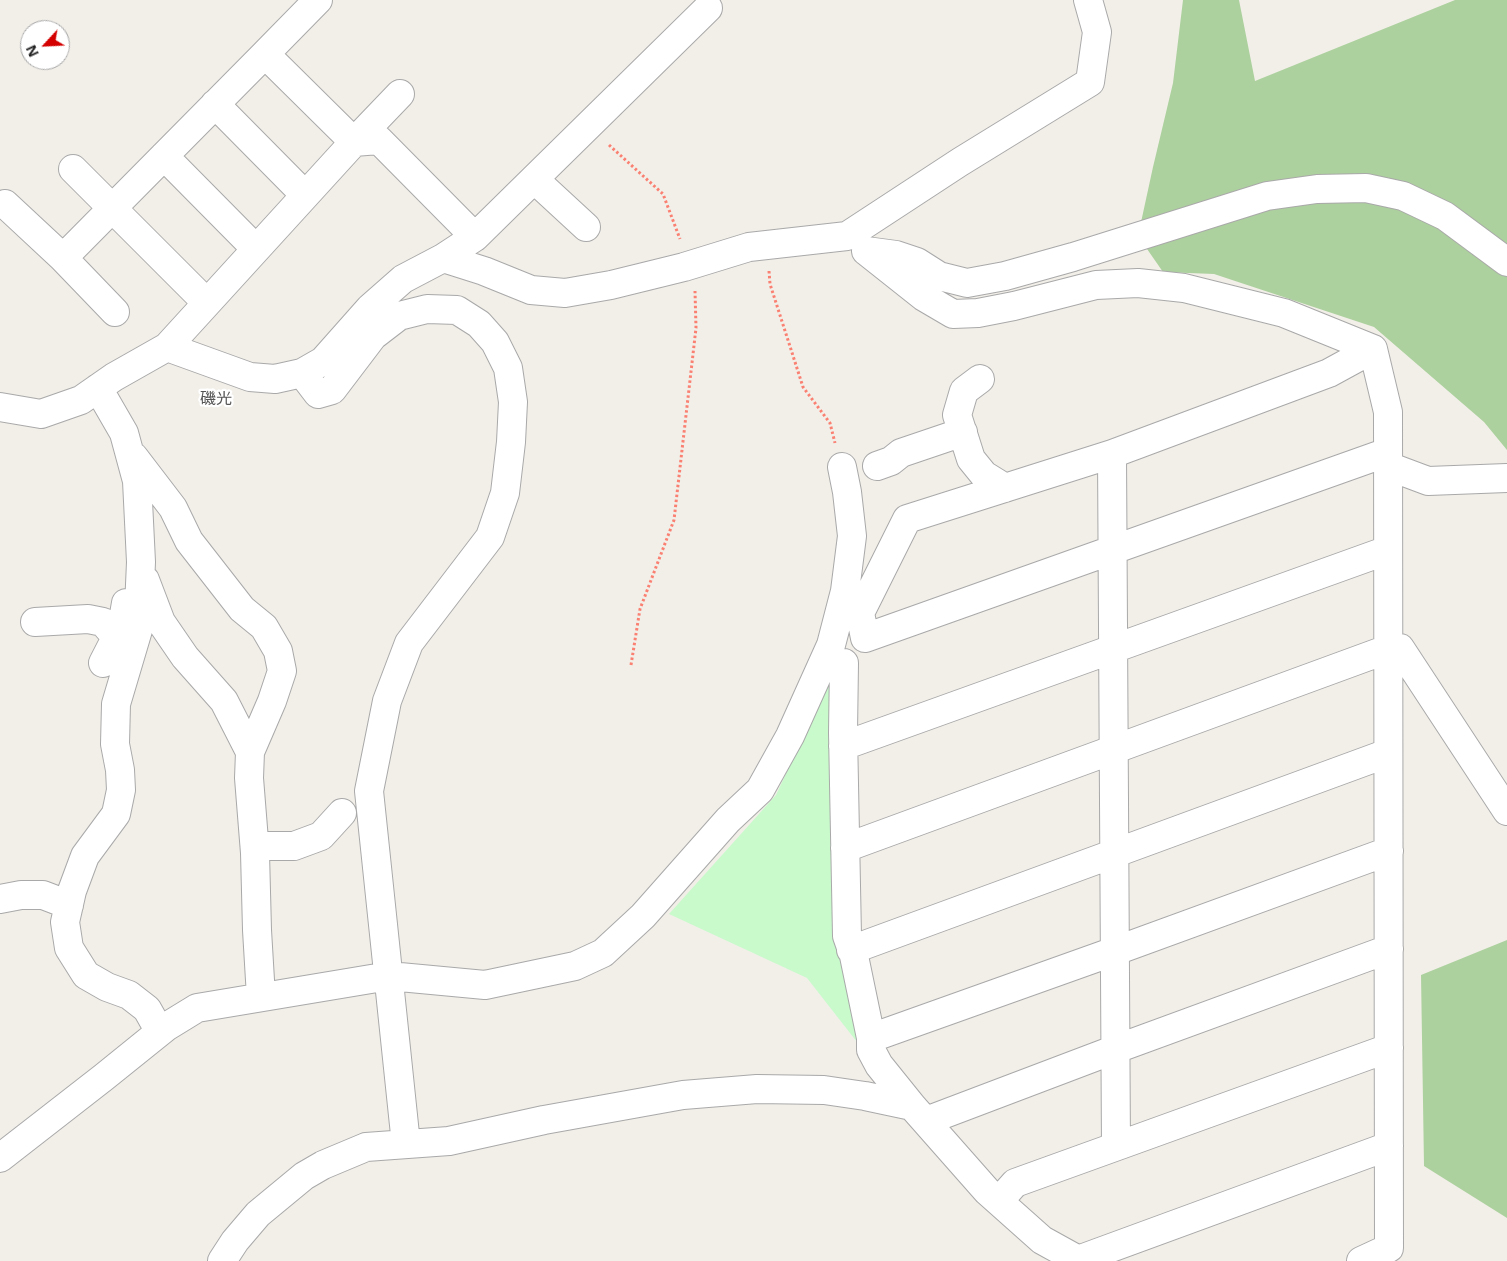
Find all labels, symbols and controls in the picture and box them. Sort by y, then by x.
north arrow [20,20,70,70]
text: N [21,42,43,60]
district label: 磯光 [200,389,232,409]

